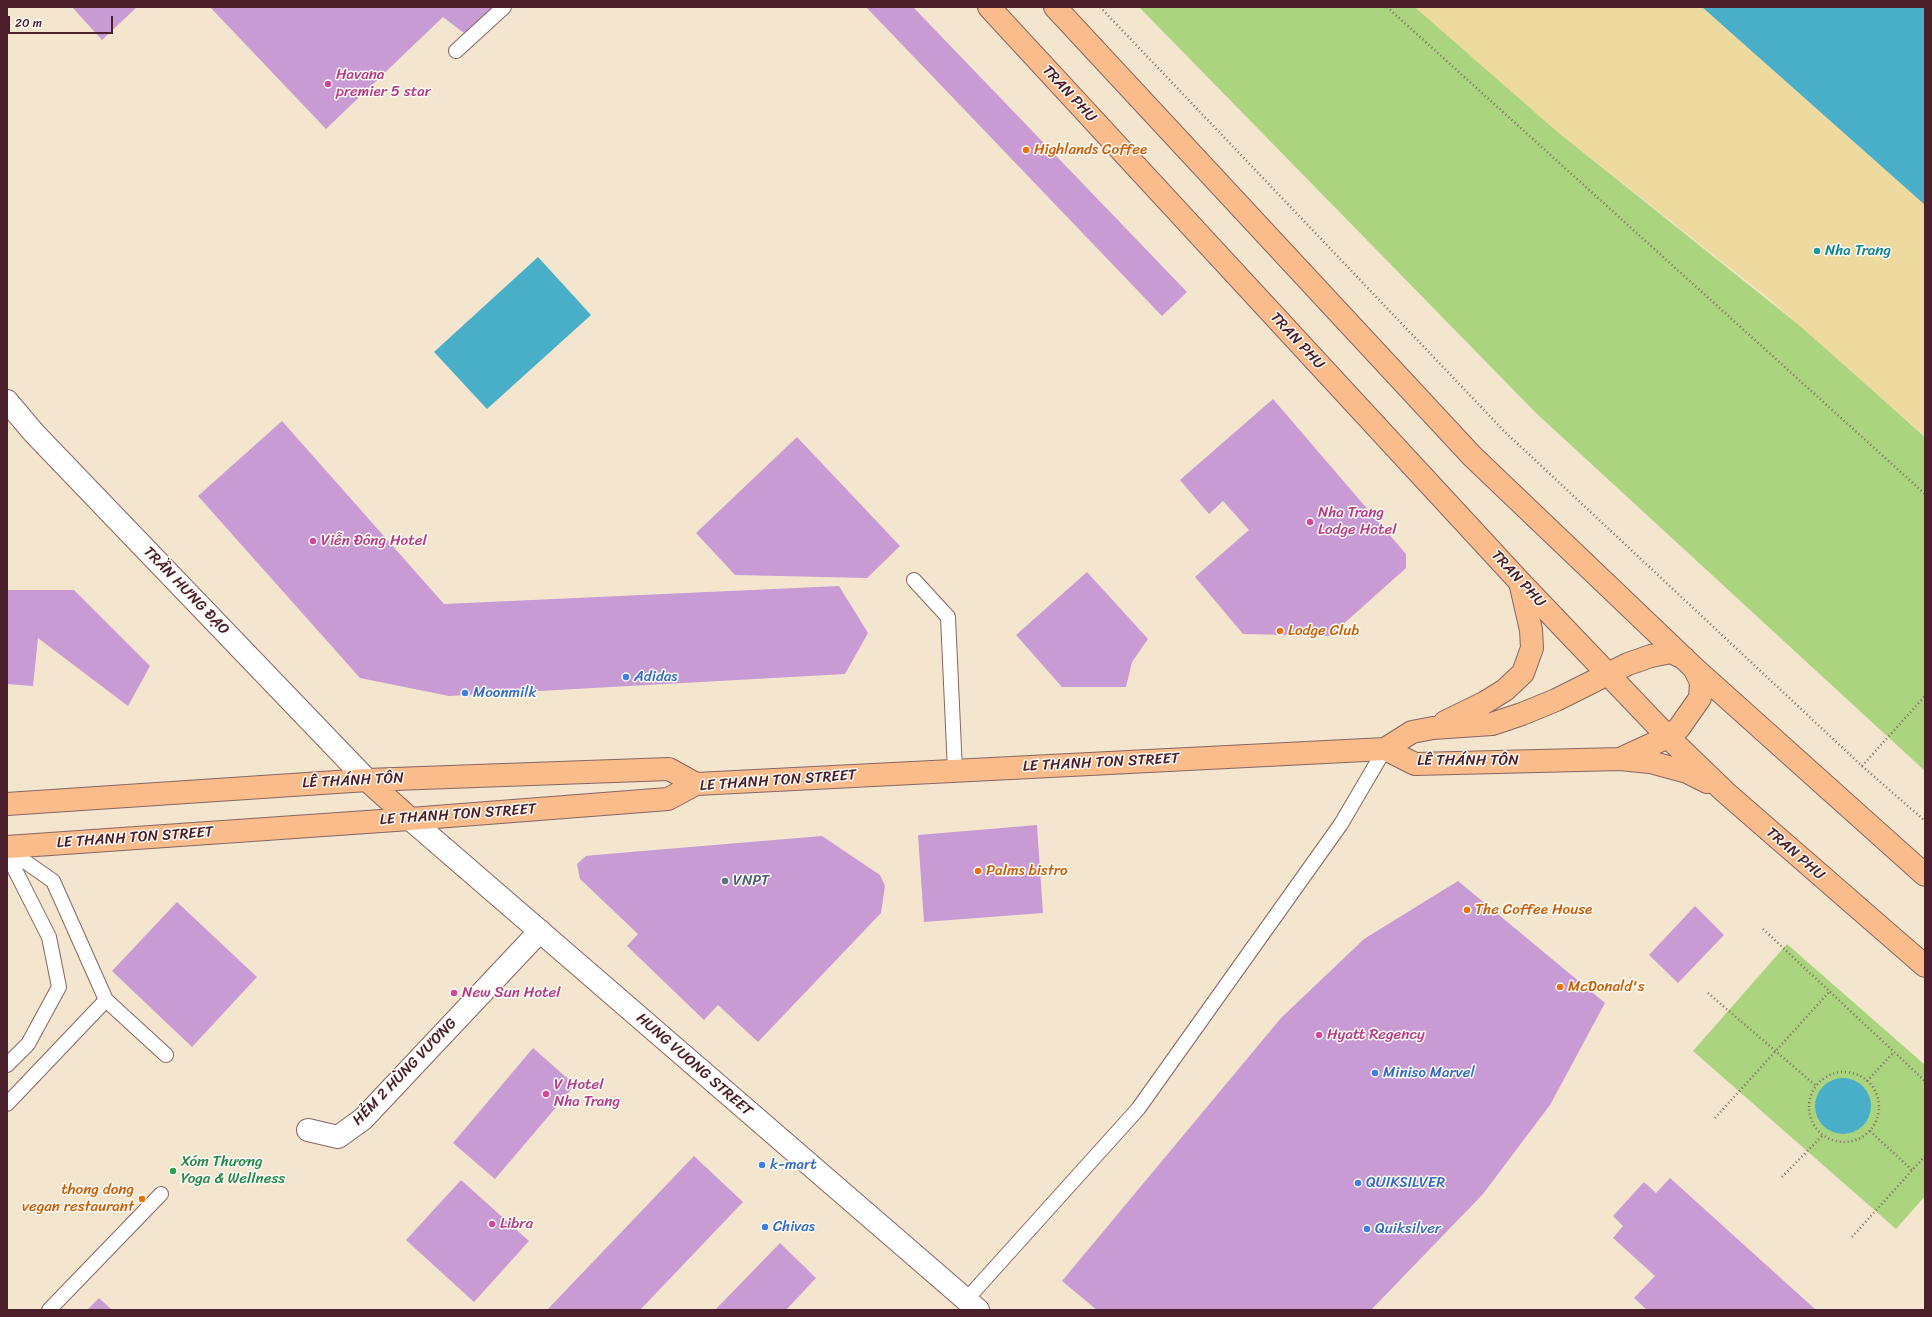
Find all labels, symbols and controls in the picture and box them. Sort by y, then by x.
scale bar [10,8,115,34]
text: 20 m [15,12,42,34]
street label: TRAN PHU [1038,62,1100,126]
place label: Havana premier 5 star [336,66,431,101]
marker: Havana premier 5 star [323,79,333,89]
place label: Highlands Coffee [1034,141,1147,159]
marker: Highlands Coffee [1021,145,1031,155]
place label: Nha Trang [1825,242,1891,260]
marker: Nha Trang [1812,246,1822,256]
street label: TRAN PHU [1266,309,1328,373]
place label: Nha Trang Lodge Hotel [1318,504,1396,539]
marker: Nha Trang Lodge Hotel [1305,517,1315,527]
place label: Viễn Đông Hotel [321,532,427,550]
marker: Viễn Đông Hotel [308,536,318,546]
street label: TRẦN HƯNG ĐẠO [139,543,233,639]
street label: TRAN PHU [1487,547,1549,611]
place label: Lodge Club [1288,622,1359,640]
marker: Lodge Club [1275,626,1285,636]
place label: Adidas [634,668,677,686]
marker: Adidas [621,672,631,682]
place label: Moonmilk [473,684,536,702]
marker: Moonmilk [460,688,470,698]
street label: LE THANH TON STREET [1022,750,1180,776]
street label: LÊ THÁNH TÔN [1417,752,1519,770]
street label: LE THANH TON STREET [699,767,857,795]
street label: LÊ THÁNH TÔN [302,769,404,793]
street label: LE THANH TON STREET [379,801,537,829]
street label: LE THANH TON STREET [56,824,214,852]
street label: TRAN PHU [1762,824,1828,884]
place label: Palms bistro [986,862,1068,880]
marker: Palms bistro [973,866,983,876]
place label: VNPT [733,872,769,890]
marker: VNPT [720,876,730,886]
place label: The Coffee House [1475,901,1592,919]
marker: The Coffee House [1462,905,1472,915]
place label: McDonald's [1568,978,1645,996]
marker: McDonald's [1555,982,1565,992]
place label: New Sun Hotel [462,984,561,1002]
marker: New Sun Hotel [449,988,459,998]
street label: HUNG VUONG STREET [632,1010,756,1120]
street label: HẺM 2 HÙNG VƯƠNG [349,1015,461,1129]
place label: Hyatt Regency [1327,1026,1425,1044]
marker: Hyatt Regency [1314,1030,1324,1040]
place label: Miniso Marvel [1383,1064,1475,1082]
marker: Miniso Marvel [1370,1068,1380,1078]
place label: V Hotel Nha Trang [554,1076,620,1111]
marker: V Hotel Nha Trang [541,1089,551,1099]
place label: Xóm Thương Yoga & Wellness [181,1153,285,1188]
place label: k-mart [770,1156,817,1174]
marker: k-mart [757,1160,767,1170]
marker: Xóm Thương Yoga & Wellness [168,1166,178,1176]
place label: QUIKSILVER [1366,1174,1445,1192]
marker: QUIKSILVER [1353,1178,1363,1188]
place label: thong dong vegan restaurant [22,1181,134,1216]
marker: thong dong vegan restaurant [137,1194,147,1204]
place label: Libra [500,1215,533,1233]
place label: Chivas [773,1218,815,1236]
marker: Libra [487,1219,497,1229]
place label: Quiksilver [1375,1220,1441,1238]
marker: Chivas [760,1222,770,1232]
marker: Quiksilver [1362,1224,1372,1234]

